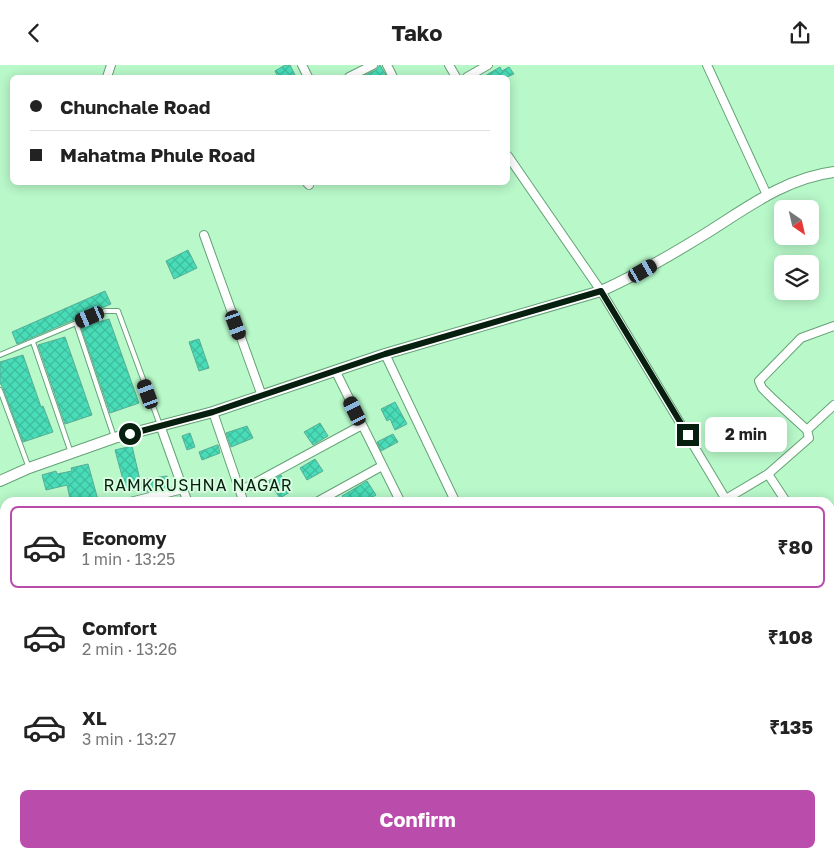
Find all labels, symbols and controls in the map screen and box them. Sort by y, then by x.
icon: back [20,19,48,47]
text: Tako [392,19,442,46]
icon: share [786,19,814,47]
text: Chunchale Road [60,95,210,118]
text: Mahatma Phule Road [60,143,255,166]
north arrow [774,200,819,245]
map controls [774,200,819,300]
button: layers [774,255,819,300]
car [626,257,659,285]
car [73,304,106,330]
car [223,308,248,342]
car [135,377,160,411]
car [341,394,368,428]
callout: 2 min [706,417,788,453]
route start [119,423,141,445]
route end [677,424,699,446]
text: 2 min [725,424,767,444]
district label: RAMKRUSHNA NAGAR [103,475,293,495]
icon: car [22,525,67,570]
text: Economy [82,526,167,549]
text: ₹80 [778,535,813,558]
text: 1 min · 13:25 [82,549,175,569]
icon: car [22,615,67,660]
text: Comfort [82,616,157,639]
text: ₹108 [768,625,813,648]
text: 2 min · 13:26 [82,639,177,659]
icon: car [22,705,67,750]
text: XL [82,706,107,729]
text: ₹135 [769,715,813,738]
text: 3 min · 13:27 [82,729,176,749]
button: Confirm [20,790,815,848]

